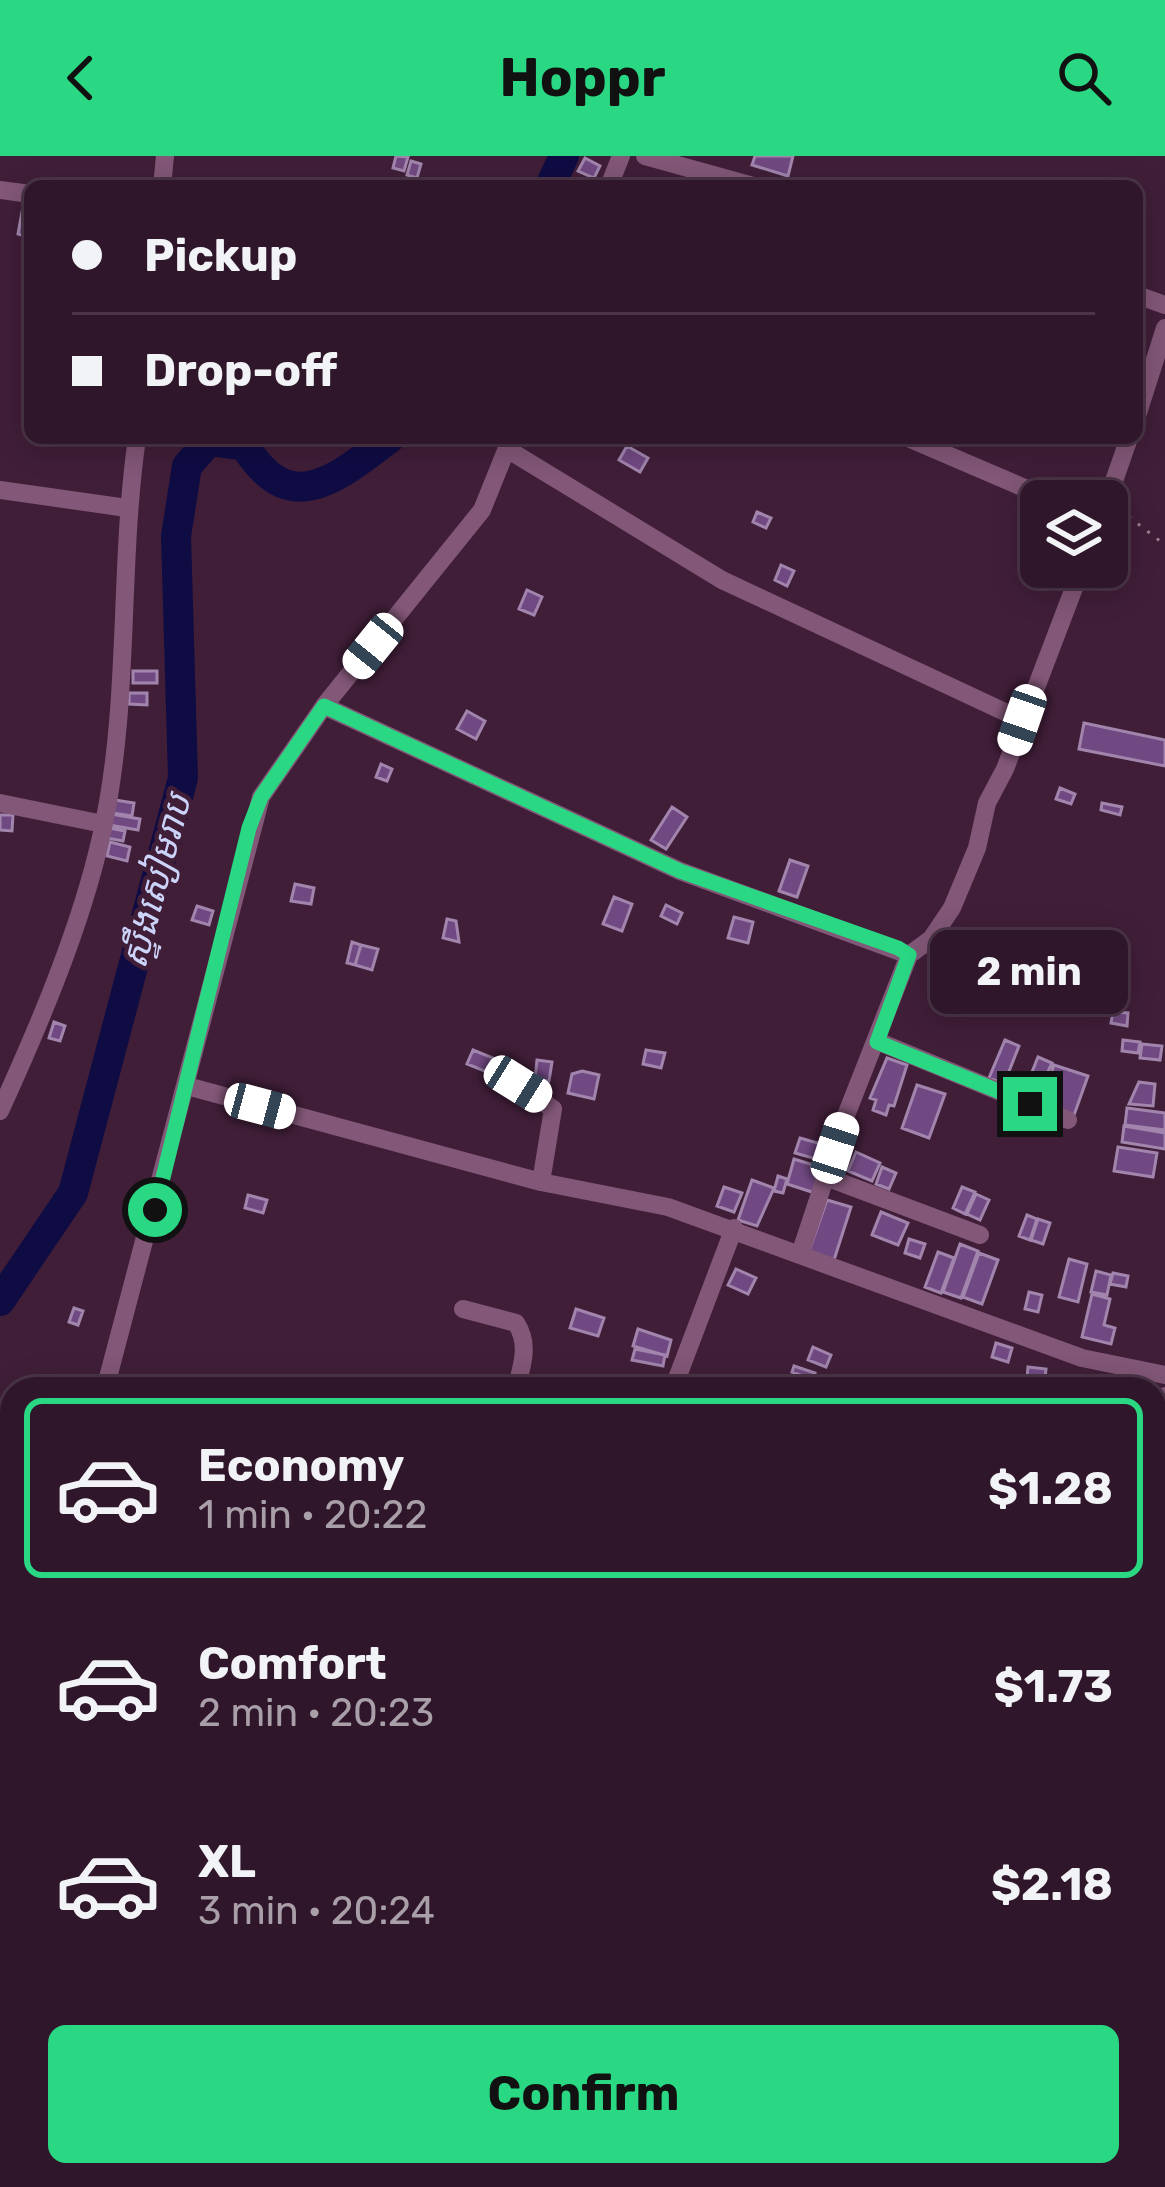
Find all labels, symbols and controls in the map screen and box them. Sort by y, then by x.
icon: back [48,45,114,111]
icon: search [1051,45,1117,111]
text: Hoppr [500,46,665,110]
text: Pickup [144,229,297,282]
text: Drop-off [144,344,337,397]
map controls [1020,480,1128,588]
button: layers [1020,480,1128,588]
car [336,607,410,685]
car [993,680,1051,760]
water label: ស្ទឹងសៀមរាប [111,786,202,973]
callout: 2 min [931,930,1129,1014]
text: 2 min [976,949,1082,995]
car [478,1050,558,1118]
route end [1003,1077,1057,1131]
car [221,1079,299,1133]
car [807,1108,863,1188]
route start [128,1183,182,1237]
icon: car [54,1434,162,1542]
text: Economy [198,1439,404,1492]
text: $1.28 [988,1462,1113,1515]
text: 1 min · 20:22 [198,1492,427,1538]
icon: car [54,1632,162,1740]
text: Comfort [198,1637,387,1690]
text: $1.73 [994,1660,1113,1713]
text: 2 min · 20:23 [198,1690,434,1736]
icon: car [54,1830,162,1938]
text: XL [198,1835,256,1888]
text: $2.18 [991,1858,1113,1911]
text: 3 min · 20:24 [198,1888,435,1934]
button: Confirm [48,2025,1119,2163]

